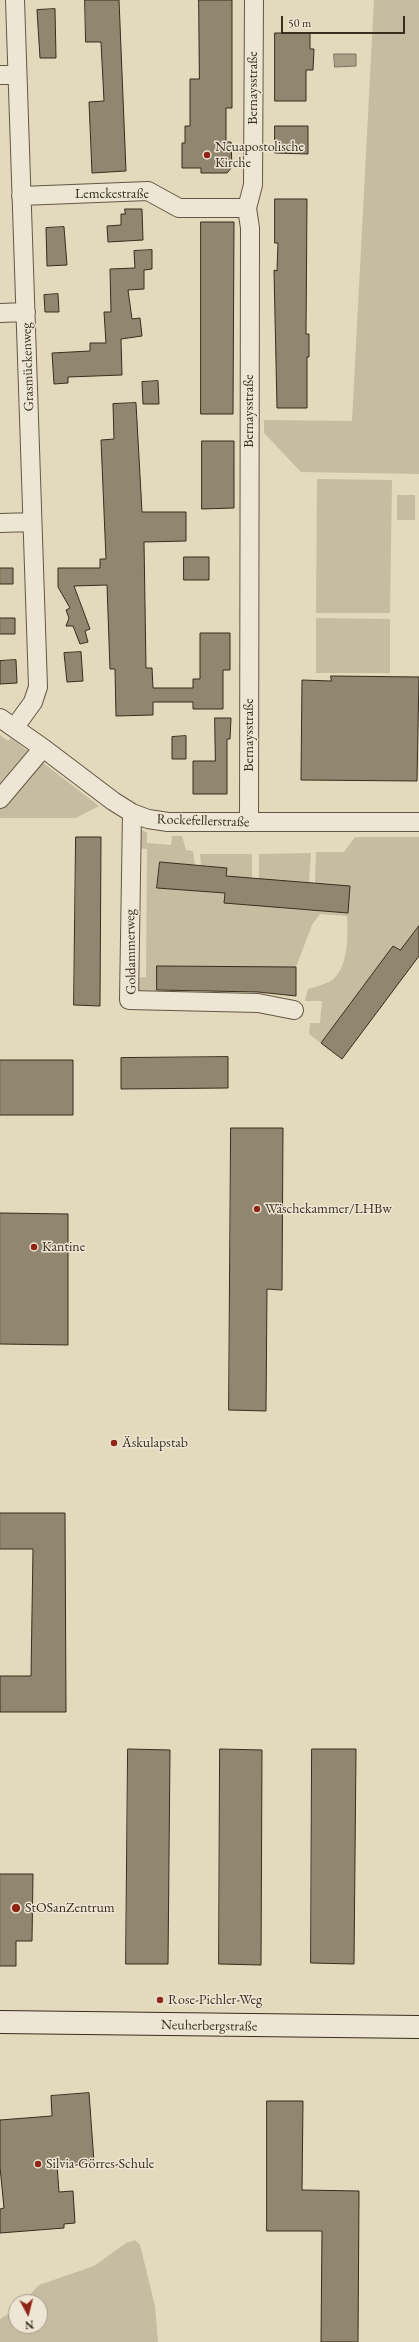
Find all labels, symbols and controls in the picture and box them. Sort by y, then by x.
scale bar [283,8,407,34]
text: 50 m [288,15,311,31]
street label: Bernaysstraße [245,51,261,125]
place label: Neuapostolische Kirche [215,139,304,172]
marker: Neuapostolische Kirche [202,150,212,160]
street label: Lemckestraße [75,186,149,202]
street label: Grasmückenweg [18,322,38,412]
street label: Bernaysstraße [241,374,257,448]
street label: Bernaysstraße [241,698,257,772]
street label: Rockefellerstraße [156,811,250,831]
street label: Goldammerweg [122,909,140,995]
place label: Wäschekammer/LHBw [265,1201,392,1217]
marker: Wäschekammer/LHBw [252,1204,262,1214]
place label: Kantine [42,1239,85,1255]
marker: Kantine [29,1242,39,1252]
place label: Äskulapstab [122,1435,188,1451]
marker: Äskulapstab [109,1438,119,1448]
place label: StOSanZentrum [25,1900,115,1916]
marker: StOSanZentrum [10,1902,22,1914]
place label: Rose-Pichler-Weg [168,1992,262,2008]
marker: Rose-Pichler-Weg [155,1995,165,2005]
street label: Neuherbergstraße [161,2017,257,2035]
place label: Silvia-Görres-Schule [46,2156,154,2172]
marker: Silvia-Görres-Schule [33,2159,43,2169]
north arrow [8,2294,48,2334]
text: N [24,2317,35,2332]

